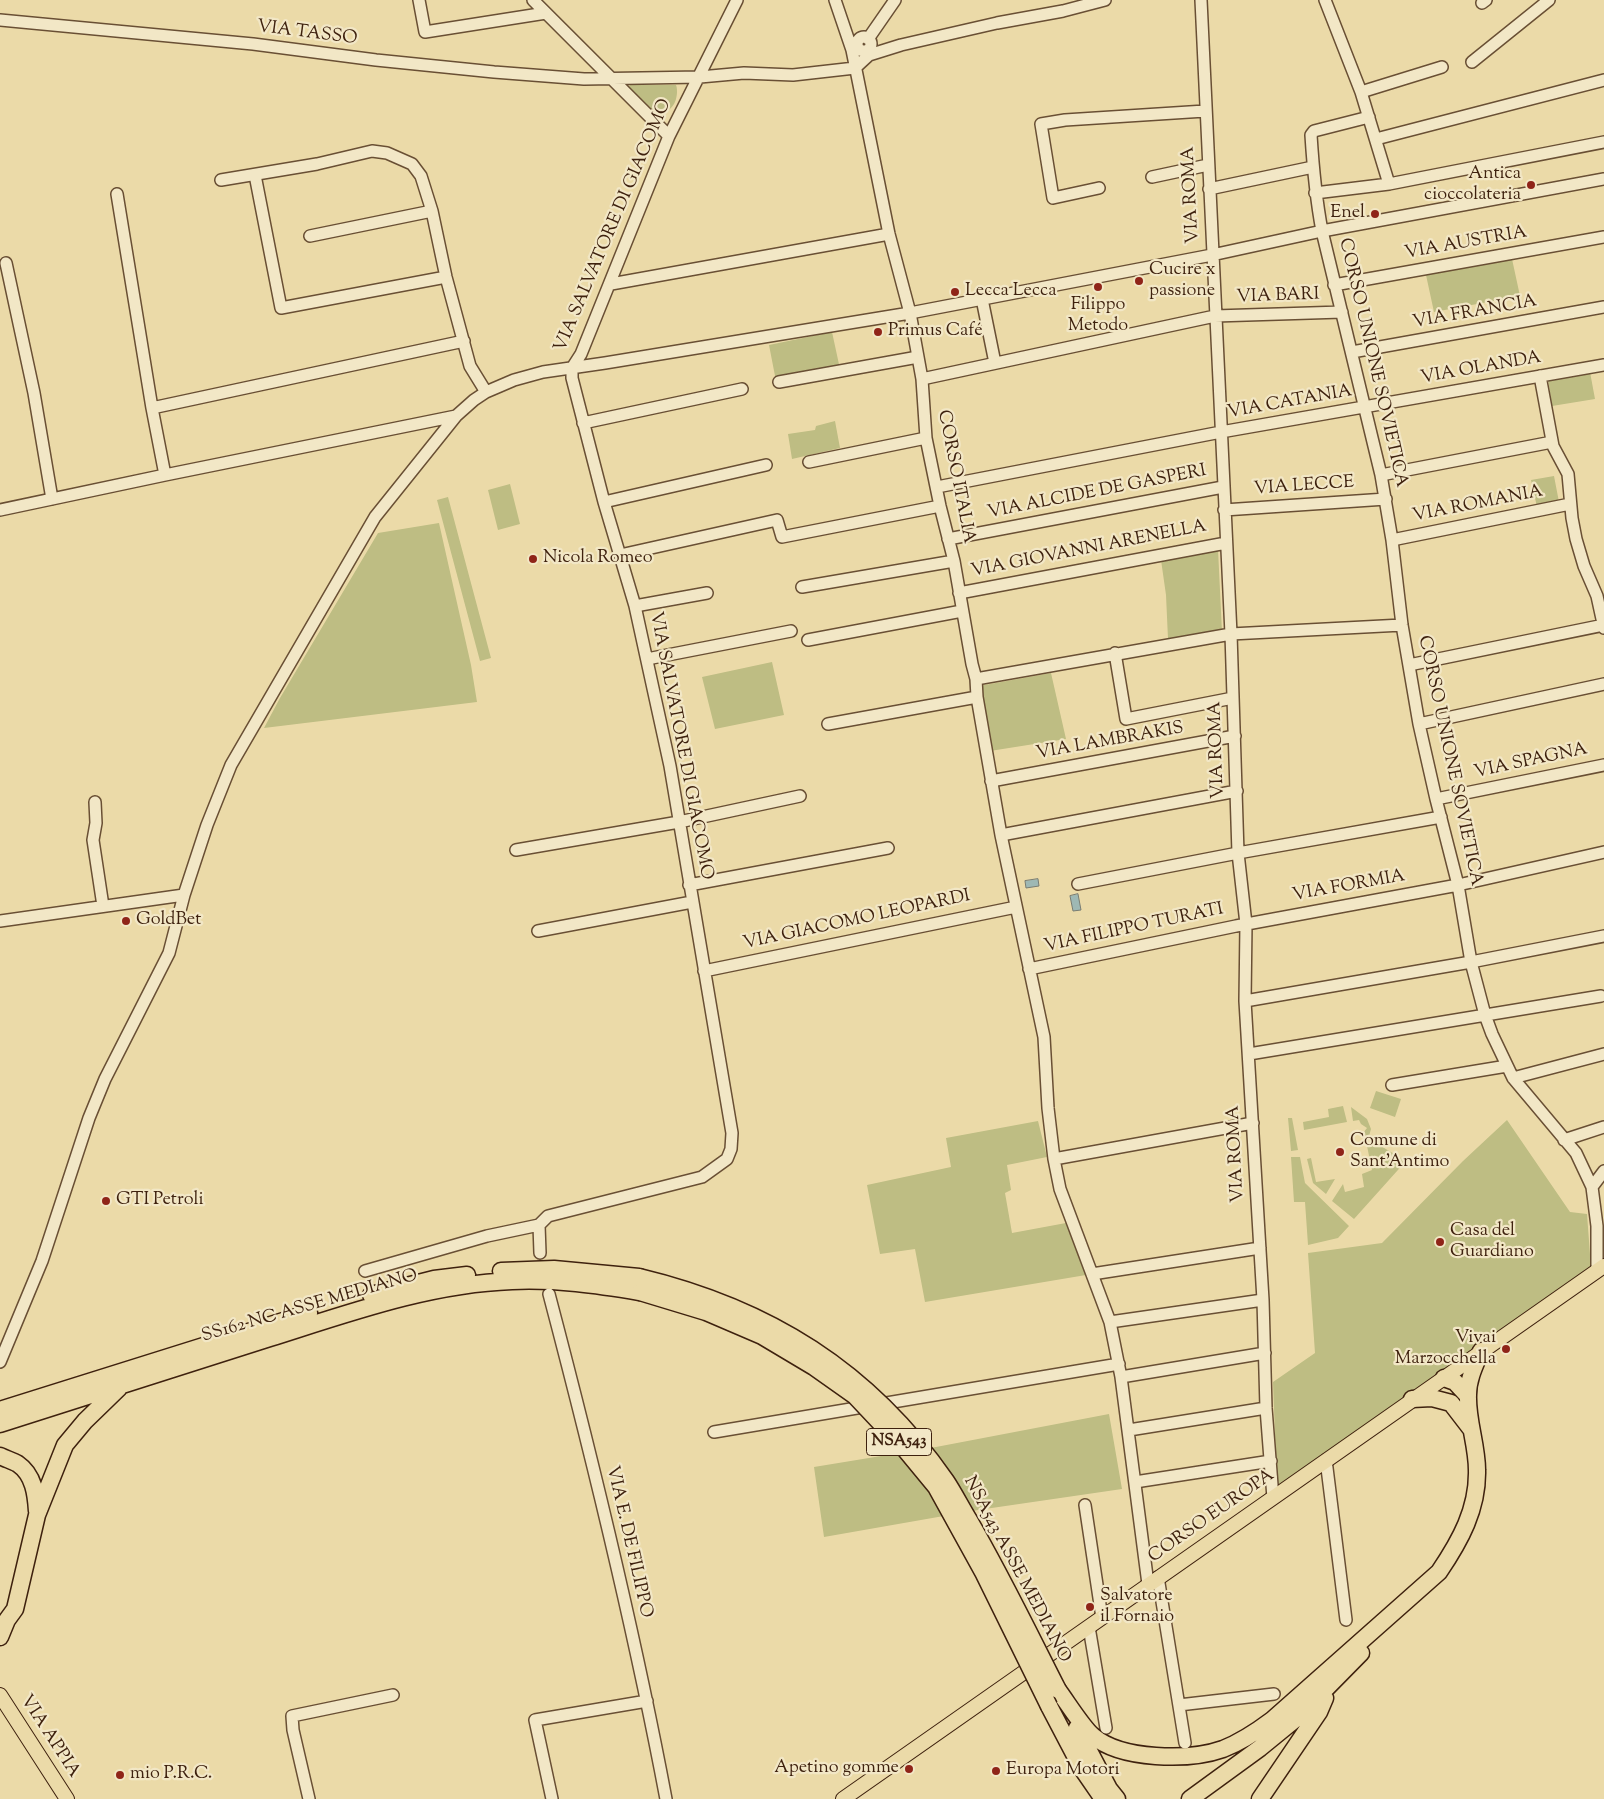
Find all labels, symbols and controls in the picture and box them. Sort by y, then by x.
street label: VIA TASSO [256,17,358,51]
street label: VIA SALVATORE DI GIACOMO [551,96,677,356]
street label: VIA ROMA [1179,146,1205,244]
place label: Antica cioccolateria [1424,164,1521,206]
marker: Antica cioccolateria [1525,179,1537,191]
place label: Enel [1330,203,1365,225]
marker: Enel [1369,208,1381,220]
street label: VIA AUSTRIA [1403,223,1529,265]
street label: CORSO UNIONE SOVIETICA [1333,236,1411,490]
place label: Cucire x passione [1149,260,1216,302]
marker: Cucire x passione [1133,275,1145,287]
place label: Lecca Lecca [965,281,1056,303]
marker: Filippo Metodo [1092,281,1104,293]
street label: VIA BARI [1236,285,1320,309]
marker: Lecca Lecca [949,286,961,298]
street label: VIA FRANCIA [1411,291,1539,335]
place label: Filippo Metodo [1068,295,1128,338]
place label: Primus Café [888,321,983,343]
marker: Primus Café [872,326,884,338]
street label: VIA OLANDA [1419,348,1543,390]
street label: VIA CATANIA [1226,381,1354,425]
street label: CORSO ITALIA [931,408,979,546]
street label: VIA ALCIDE DE GASPERI [986,461,1208,525]
street label: VIA LECCE [1253,473,1355,501]
street label: VIA ROMANIA [1411,482,1545,528]
street label: VIA GIOVANNI ARENELLA [969,517,1209,583]
place label: Nicola Romeo [543,548,653,570]
marker: Nicola Romeo [527,553,539,565]
street label: VIA SALVATORE DI GIACOMO [643,610,717,882]
street label: CORSO UNIONE SOVIETICA [1412,634,1486,888]
street label: VIA ROMA [1206,701,1230,799]
street label: VIA LAMBRAKIS [1035,718,1185,766]
street label: VIA SPAGNA [1472,739,1590,785]
street label: VIA FORMIA [1291,866,1407,908]
street label: VIA GIACOMO LEOPARDI [741,886,973,956]
street label: VIA FILIPPO TURATI [1042,899,1226,959]
place label: GoldBet [136,910,201,932]
marker: GoldBet [120,915,132,927]
street label: VIA ROMA [1224,1105,1250,1203]
place label: Comune di Sant'Antimo [1350,1131,1449,1174]
marker: Comune di Sant'Antimo [1334,1146,1346,1158]
place label: GTI Petroli [116,1190,204,1212]
marker: GTI Petroli [100,1195,112,1207]
place label: Casa del Guardiano [1450,1221,1534,1264]
marker: Casa del Guardiano [1434,1236,1446,1248]
street label: SS162 NC ASSE MEDIANO [199,1266,421,1348]
place label: Vivai Marzocchella [1395,1328,1496,1370]
marker: Vivai Marzocchella [1500,1343,1512,1355]
road number: NSA543 [866,1428,932,1455]
street label: VIA E. DE FILIPPO [600,1464,656,1620]
street label: CORSO EUROPA [1145,1465,1279,1569]
street label: NSA543 ASSE MEDIANO [958,1473,1074,1667]
place label: Salvatore il Fornaio [1100,1586,1174,1628]
marker: Salvatore il Fornaio [1084,1601,1096,1613]
street label: VIA APPIA [14,1692,84,1782]
place label: Apetino gomme [774,1758,899,1780]
place label: Europa Motori [1006,1760,1120,1782]
marker: Apetino gomme [903,1763,915,1775]
place label: mio P.R.C. [130,1764,212,1786]
marker: Europa Motori [990,1765,1002,1777]
marker: mio P.R.C. [114,1769,126,1781]

